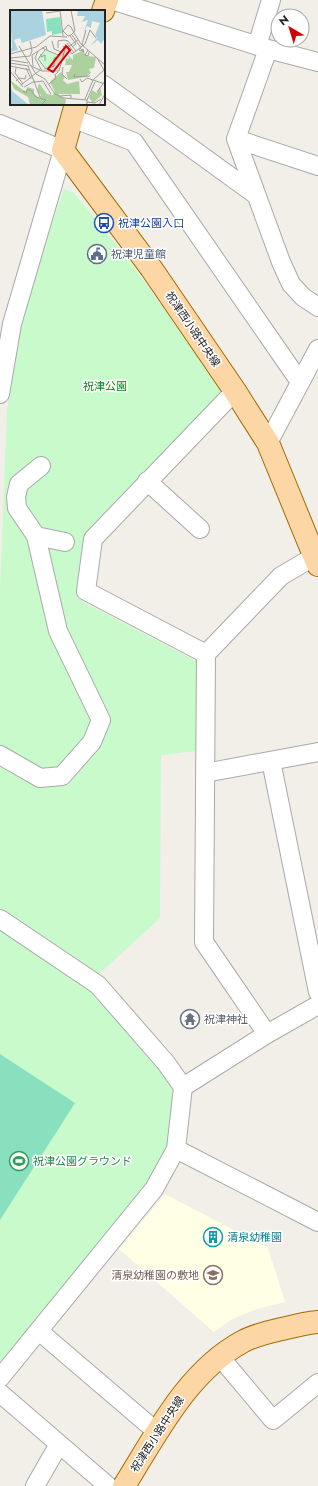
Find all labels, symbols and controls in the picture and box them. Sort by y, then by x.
north arrow [270,8,310,48]
inset map [10,10,105,105]
text: N [275,11,292,29]
bus stop icon: 祝津公園入口 [93,212,115,234]
place label: 祝津公園入口 [118,215,184,231]
public building icon: 祝津児童館 [86,243,108,265]
place label: 祝津児童館 [111,246,166,262]
street label: 祝津西小路中央線 [162,288,224,370]
park label: 祝津公園 [83,378,127,394]
temple icon: 祝津神社 [179,1008,201,1030]
place label: 祝津神社 [204,1011,248,1027]
sports icon: 祝津公園グラウンド [8,1150,30,1172]
place label: 祝津公園グラウンド [33,1153,132,1169]
building icon: 清泉幼稚園 [202,1226,224,1248]
place label: 清泉幼稚園 [227,1229,282,1245]
school or university icon: 清泉幼稚園の敷地 [202,1264,224,1286]
place label: 清泉幼稚園の敷地 [111,1267,199,1283]
street label: 祝津西小路中央線 [126,1393,188,1475]

